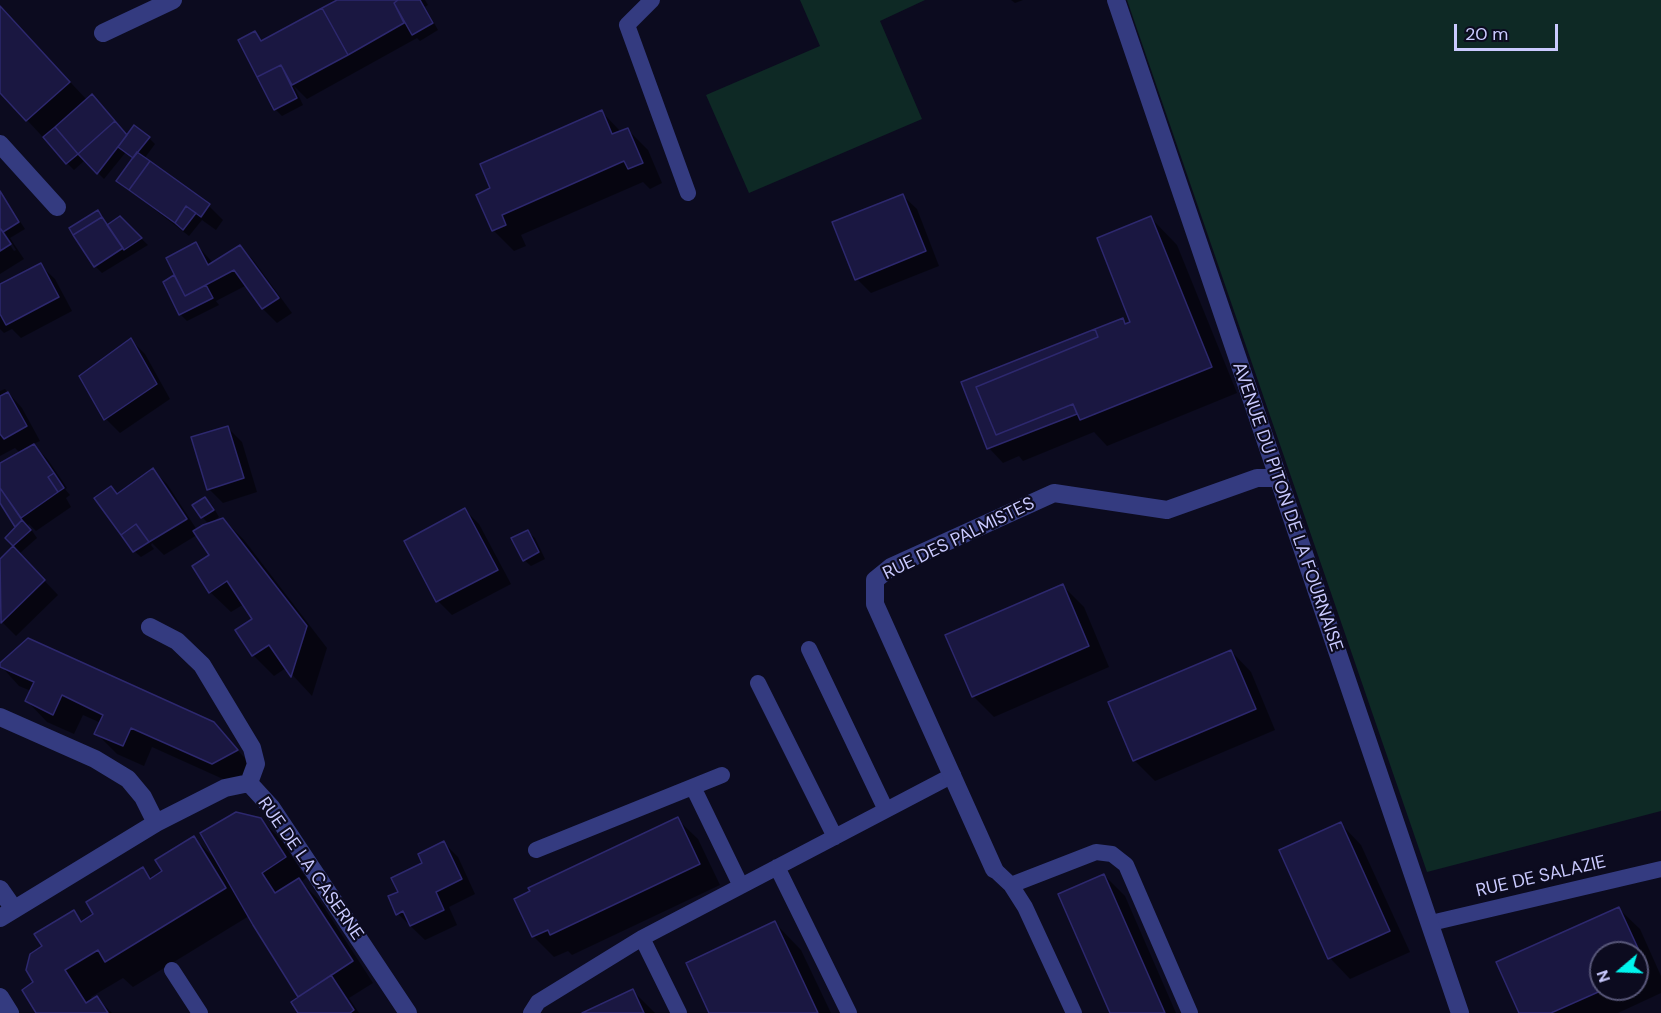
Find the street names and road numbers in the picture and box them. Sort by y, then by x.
street label: AVENUE DU PITON DE LA FOURNAISE [1227,359,1347,655]
street label: RUE DES PALMISTES [880,493,1038,585]
street label: RUE DE LA CASERNE [253,793,367,945]
street label: RUE DE SALAZIE [1474,852,1608,902]

